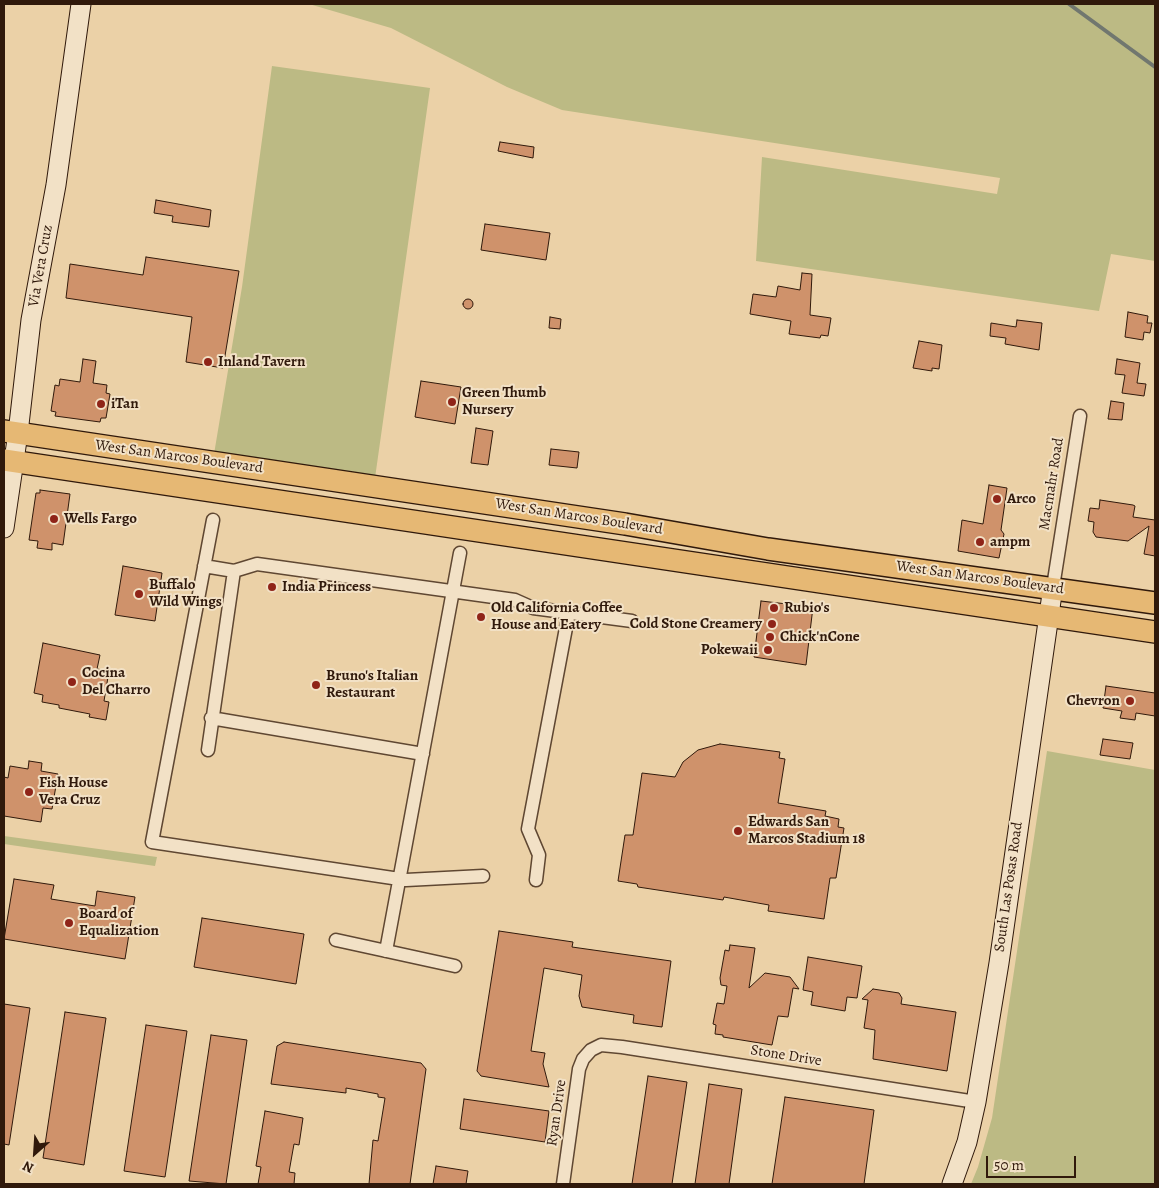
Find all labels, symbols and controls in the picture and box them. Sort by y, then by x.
street label: Via Vera Cruz [25,224,57,308]
place label: Inland Tavern [218,353,305,371]
marker: Inland Tavern [202,356,214,368]
place label: Green Thumb Nursery [462,384,546,419]
place label: iTan [111,395,139,413]
marker: Green Thumb Nursery [446,396,458,408]
marker: iTan [95,398,107,410]
street label: West San Marcos Boulevard [94,436,264,478]
street label: Macmahr Road [1036,437,1068,531]
place label: Arco [1007,490,1036,508]
marker: Arco [991,493,1003,505]
street label: West San Marcos Boulevard [494,495,664,539]
place label: Wells Fargo [64,510,137,528]
marker: Wells Fargo [48,513,60,525]
place label: ampm [990,533,1030,551]
marker: ampm [974,536,986,548]
street label: West San Marcos Boulevard [895,557,1065,599]
place label: Buffalo Wild Wings [149,576,222,611]
place label: India Princess [282,578,371,596]
marker: India Princess [266,581,278,593]
marker: Buffalo Wild Wings [133,588,145,600]
place label: Old California Coffee House and Eatery [491,599,623,634]
place label: Rubio's [784,599,830,617]
marker: Rubio's [768,602,780,614]
marker: Old California Coffee House and Eatery [475,611,487,623]
place label: Cold Stone Creamery [630,615,762,633]
marker: Cold Stone Creamery [766,618,778,630]
place label: Chick'nCone [780,628,860,646]
marker: Chick'nCone [764,631,776,643]
place label: Pokewaii [701,641,758,659]
marker: Pokewaii [762,644,774,656]
place label: Cocina Del Charro [82,664,150,699]
place label: Bruno's Italian Restaurant [326,667,418,702]
marker: Cocina Del Charro [66,676,78,688]
marker: Bruno's Italian Restaurant [310,679,322,691]
place label: Chevron [1066,692,1120,710]
marker: Chevron [1124,695,1136,707]
place label: Fish House Vera Cruz [39,774,108,809]
marker: Fish House Vera Cruz [23,786,35,798]
place label: Edwards San Marcos Stadium 18 [748,813,865,848]
street label: South Las Posas Road [991,821,1027,953]
marker: Edwards San Marcos Stadium 18 [732,825,744,837]
place label: Board of Equalization [79,905,159,940]
marker: Board of Equalization [63,917,75,929]
street label: Stone Drive [749,1041,823,1071]
street label: Ryan Drive [543,1078,571,1148]
north arrow [10,1128,60,1178]
scale bar [989,1146,1079,1178]
text: 50 m [994,1155,1024,1175]
text: N [19,1156,37,1178]

